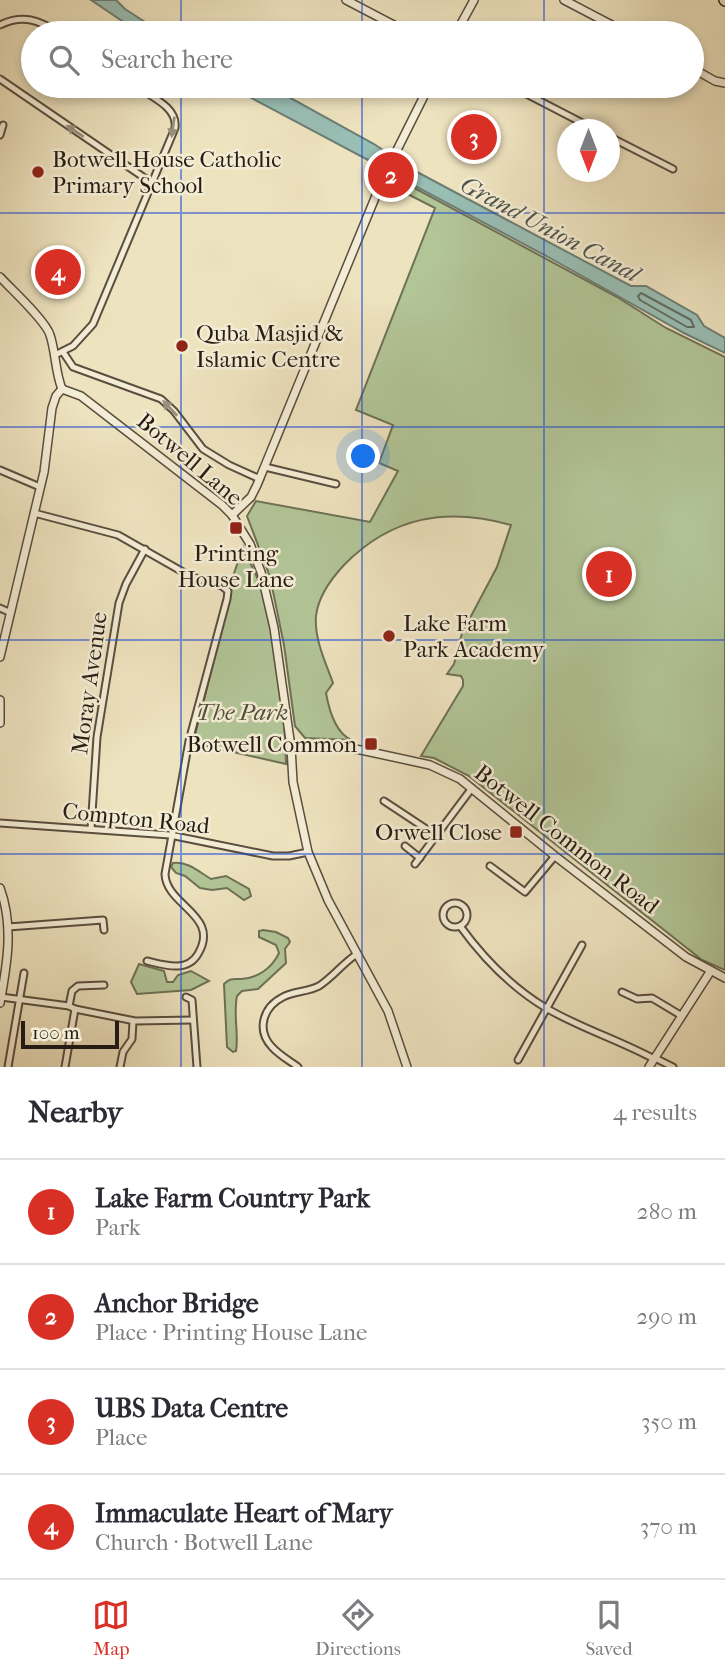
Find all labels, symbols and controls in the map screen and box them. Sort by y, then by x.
search box [21,21,704,98]
icon: search [45,41,83,79]
text: Search here [101,44,233,75]
pin: 3 [451,111,497,163]
one-way arrow [167,116,178,138]
north arrow [557,119,620,182]
one-way arrow [66,124,84,138]
place label: Botwell House Catholic Primary School [52,146,281,199]
pin: 2 [368,149,414,201]
marker: Botwell House Catholic Primary School [30,164,46,180]
water label: Grand Union Canal [456,170,647,290]
pin: 4 [35,246,81,298]
place label: Quba Masjid & Islamic Centre [196,320,343,373]
marker: Quba Masjid & Islamic Centre [174,338,190,354]
one-way arrow [162,400,178,417]
street label: Botwell Lane [131,407,248,511]
your location [346,439,380,473]
marker: Printing House Lane [228,520,244,536]
place label: Printing House Lane [178,540,294,593]
pin: 1 [586,548,632,600]
street label: Moray Avenue [66,610,113,756]
place label: Lake Farm Park Academy [403,610,545,663]
marker: Lake Farm Park Academy [381,628,397,644]
park label: The Park [196,699,288,726]
place label: Botwell Common [187,731,358,758]
marker: Botwell Common [363,736,379,752]
street label: Botwell Common Road [469,759,665,920]
street label: Compton Road [61,797,211,840]
place label: Orwell Close [375,819,502,846]
marker: Orwell Close [508,824,524,840]
scale bar [21,1018,119,1050]
text: 100 m [32,1022,80,1044]
text: Nearby [28,1095,123,1130]
text: 4 results [613,1099,697,1126]
text: Lake Farm Country Park [95,1183,370,1214]
text: 1 [47,1198,55,1225]
text: 280 m [637,1198,697,1225]
text: Park [95,1214,141,1241]
text: Anchor Bridge [95,1288,259,1319]
text: 2 [45,1303,57,1330]
text: 290 m [636,1303,697,1330]
text: Place · Printing House Lane [95,1319,367,1346]
text: UBS Data Centre [95,1393,288,1424]
text: 3 [46,1408,56,1435]
text: 350 m [641,1408,697,1435]
text: Place [95,1424,147,1451]
text: Immaculate Heart of Mary [95,1498,393,1529]
text: 4 [44,1513,58,1540]
text: 370 m [640,1513,697,1540]
text: Church · Botwell Lane [95,1529,313,1556]
tab: Map [92,1596,130,1660]
tab: Directions [315,1596,401,1660]
tab: Saved [585,1596,633,1660]

